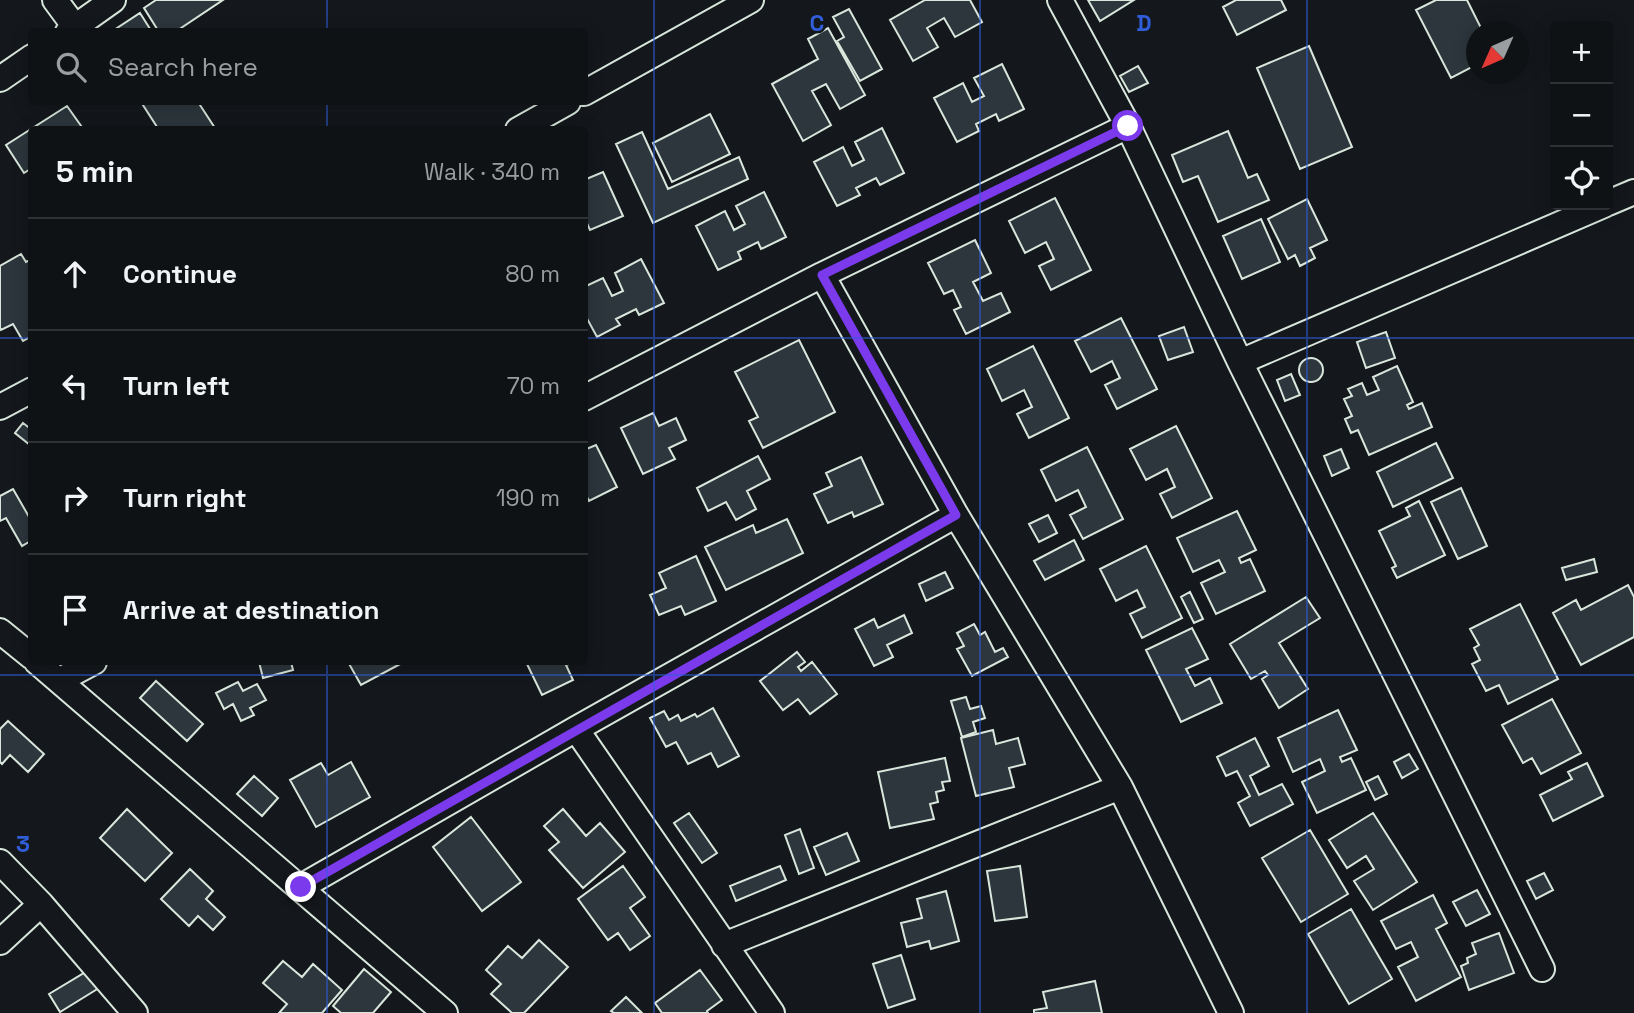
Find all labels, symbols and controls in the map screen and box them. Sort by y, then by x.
text: C [810,8,824,38]
text: D [1136,8,1152,38]
north arrow [1466,21,1529,84]
map controls [1550,21,1613,210]
button: + [1550,21,1613,84]
search box [28,28,588,105]
icon: search [52,48,90,86]
text: Search here [108,50,258,84]
button: − [1550,84,1613,147]
route start [1112,110,1143,141]
button: locate [1550,147,1613,210]
text: 5 min [56,152,134,191]
text: Walk · 340 m [424,157,560,187]
icon: ahead [56,255,94,293]
text: Continue [123,257,237,291]
text: 80 m [505,259,560,289]
icon: left [56,367,94,405]
text: Turn left [123,369,230,403]
text: 70 m [507,371,560,401]
icon: right [56,479,94,517]
text: Turn right [123,481,247,515]
text: 190 m [496,483,560,513]
icon: arrive [56,591,94,629]
text: Arrive at destination [123,593,380,627]
text: 3 [16,829,30,859]
route end [285,871,316,902]

